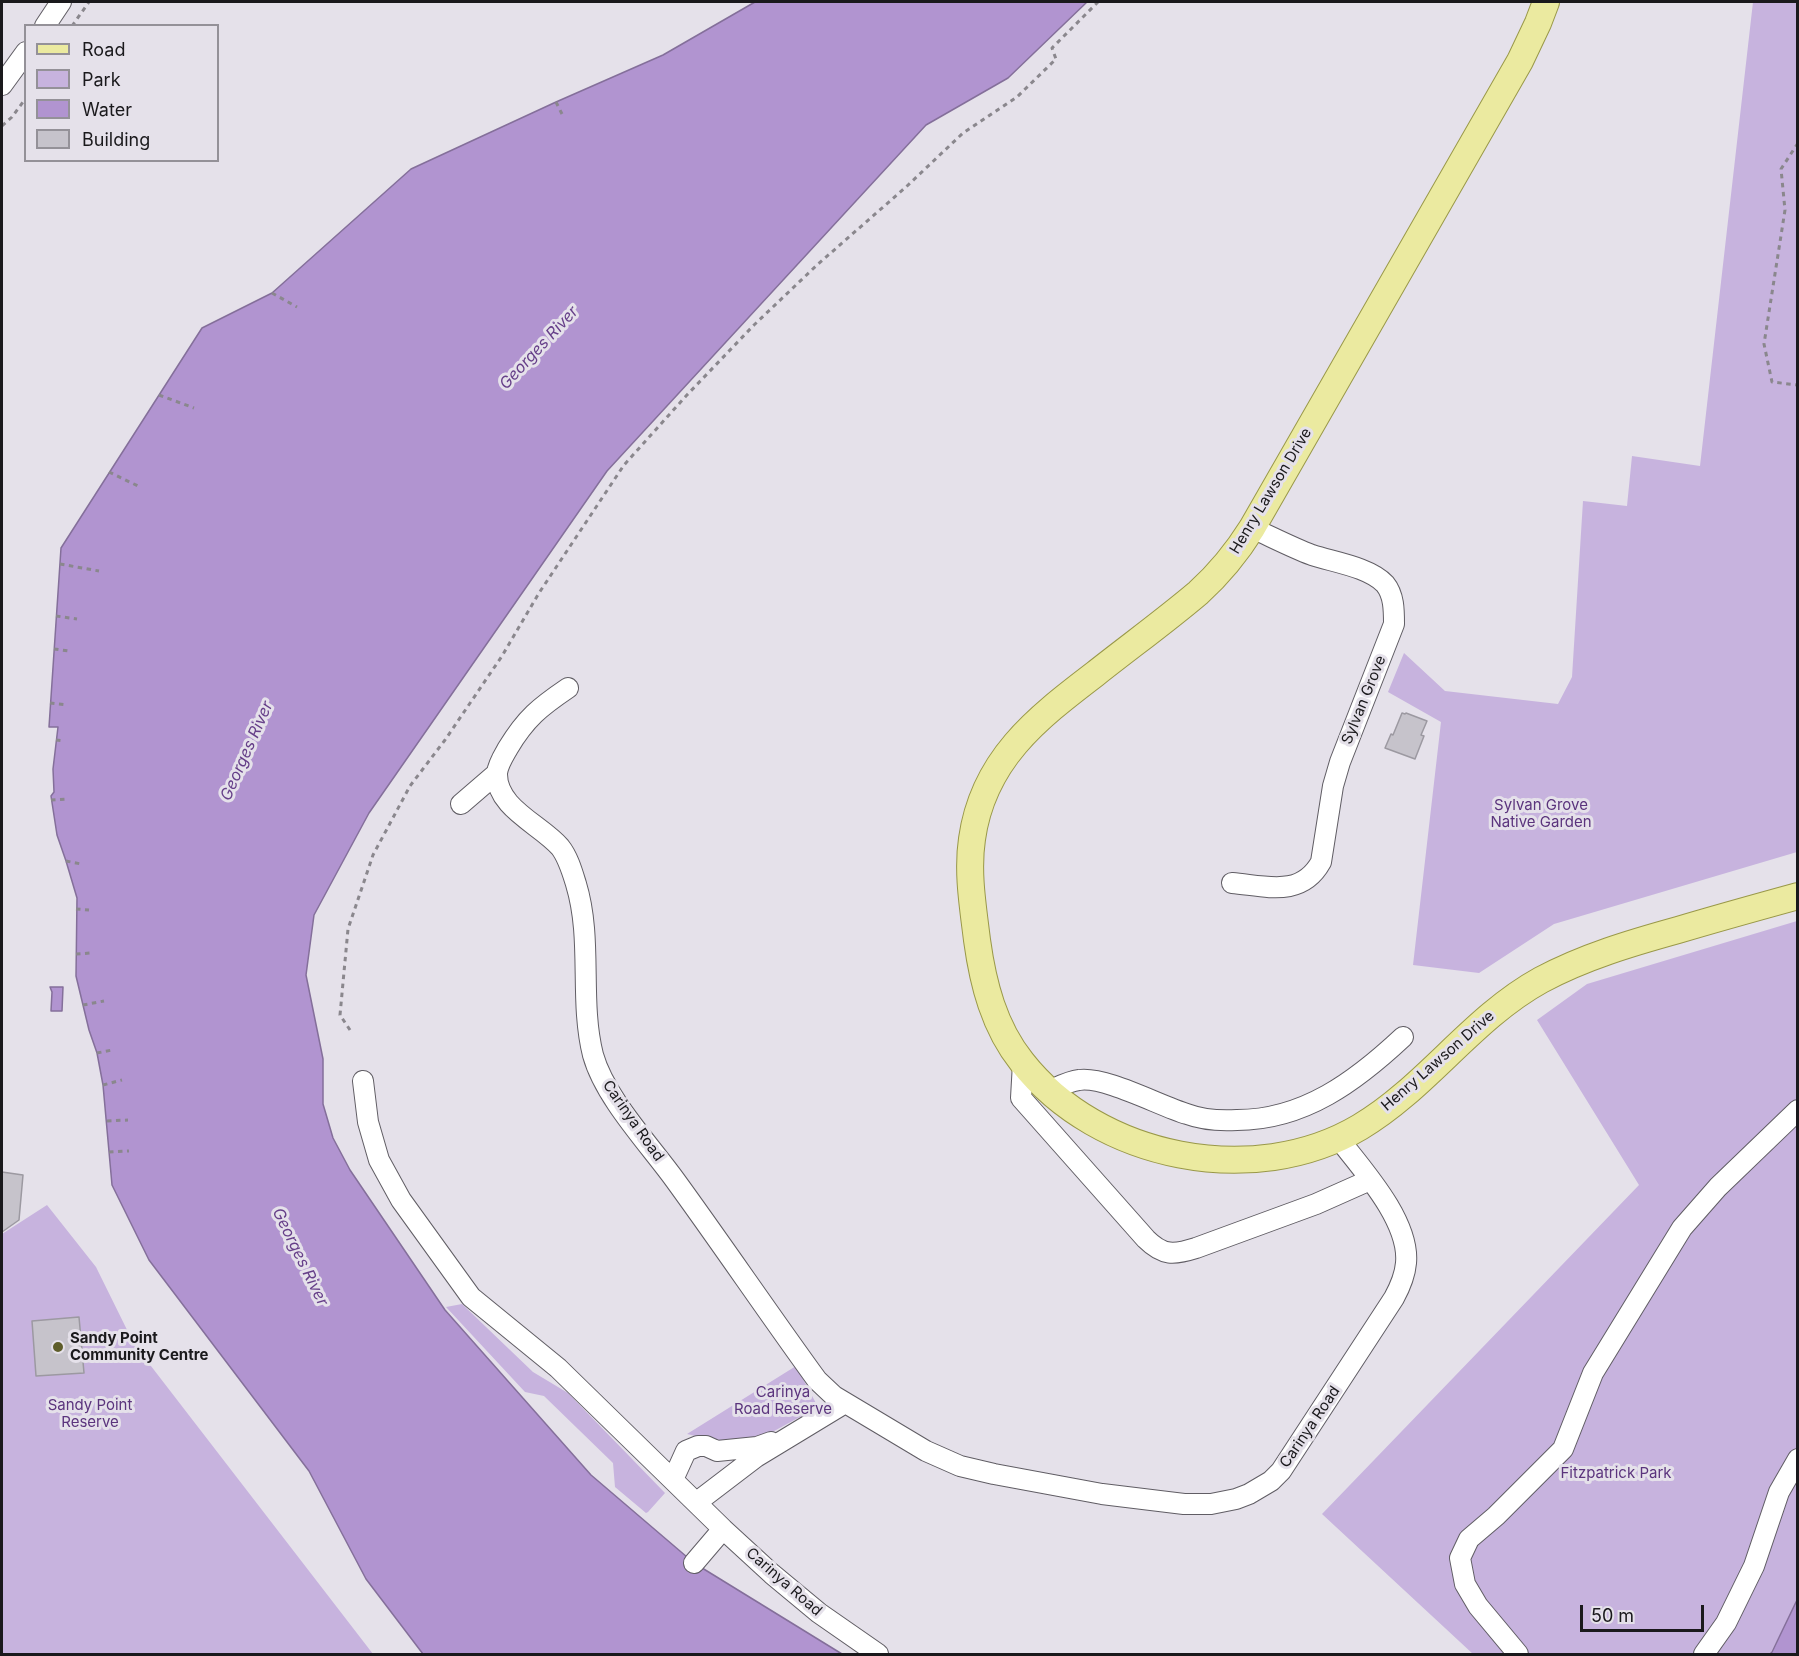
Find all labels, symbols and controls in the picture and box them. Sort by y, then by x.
legend [24,24,219,162]
text: Road [82,39,125,60]
text: Park [82,69,121,90]
text: Water [82,99,132,120]
text: Building [82,129,150,150]
water label: Georges River [496,302,582,394]
street label: Henry Lawson Drive [1226,425,1316,557]
street label: Sylvan Grove [1338,653,1390,747]
water label: Georges River [217,698,277,804]
park label: Sylvan Grove Native Garden [1490,796,1592,831]
street label: Henry Lawson Drive [1378,1007,1498,1115]
street label: Carinya Road [598,1077,668,1165]
water label: Georges River [268,1205,332,1309]
place label: Sandy Point Community Centre [70,1329,208,1364]
marker: Sandy Point Community Centre [51,1340,65,1354]
park label: Carinya Road Reserve [734,1383,832,1418]
street label: Carinya Road [1276,1383,1344,1471]
park label: Sandy Point Reserve [48,1396,132,1431]
park label: Fitzpatrick Park [1561,1464,1671,1482]
street label: Carinya Road [742,1544,826,1620]
scale bar [1583,1593,1708,1631]
text: 50 m [1591,1605,1634,1626]

